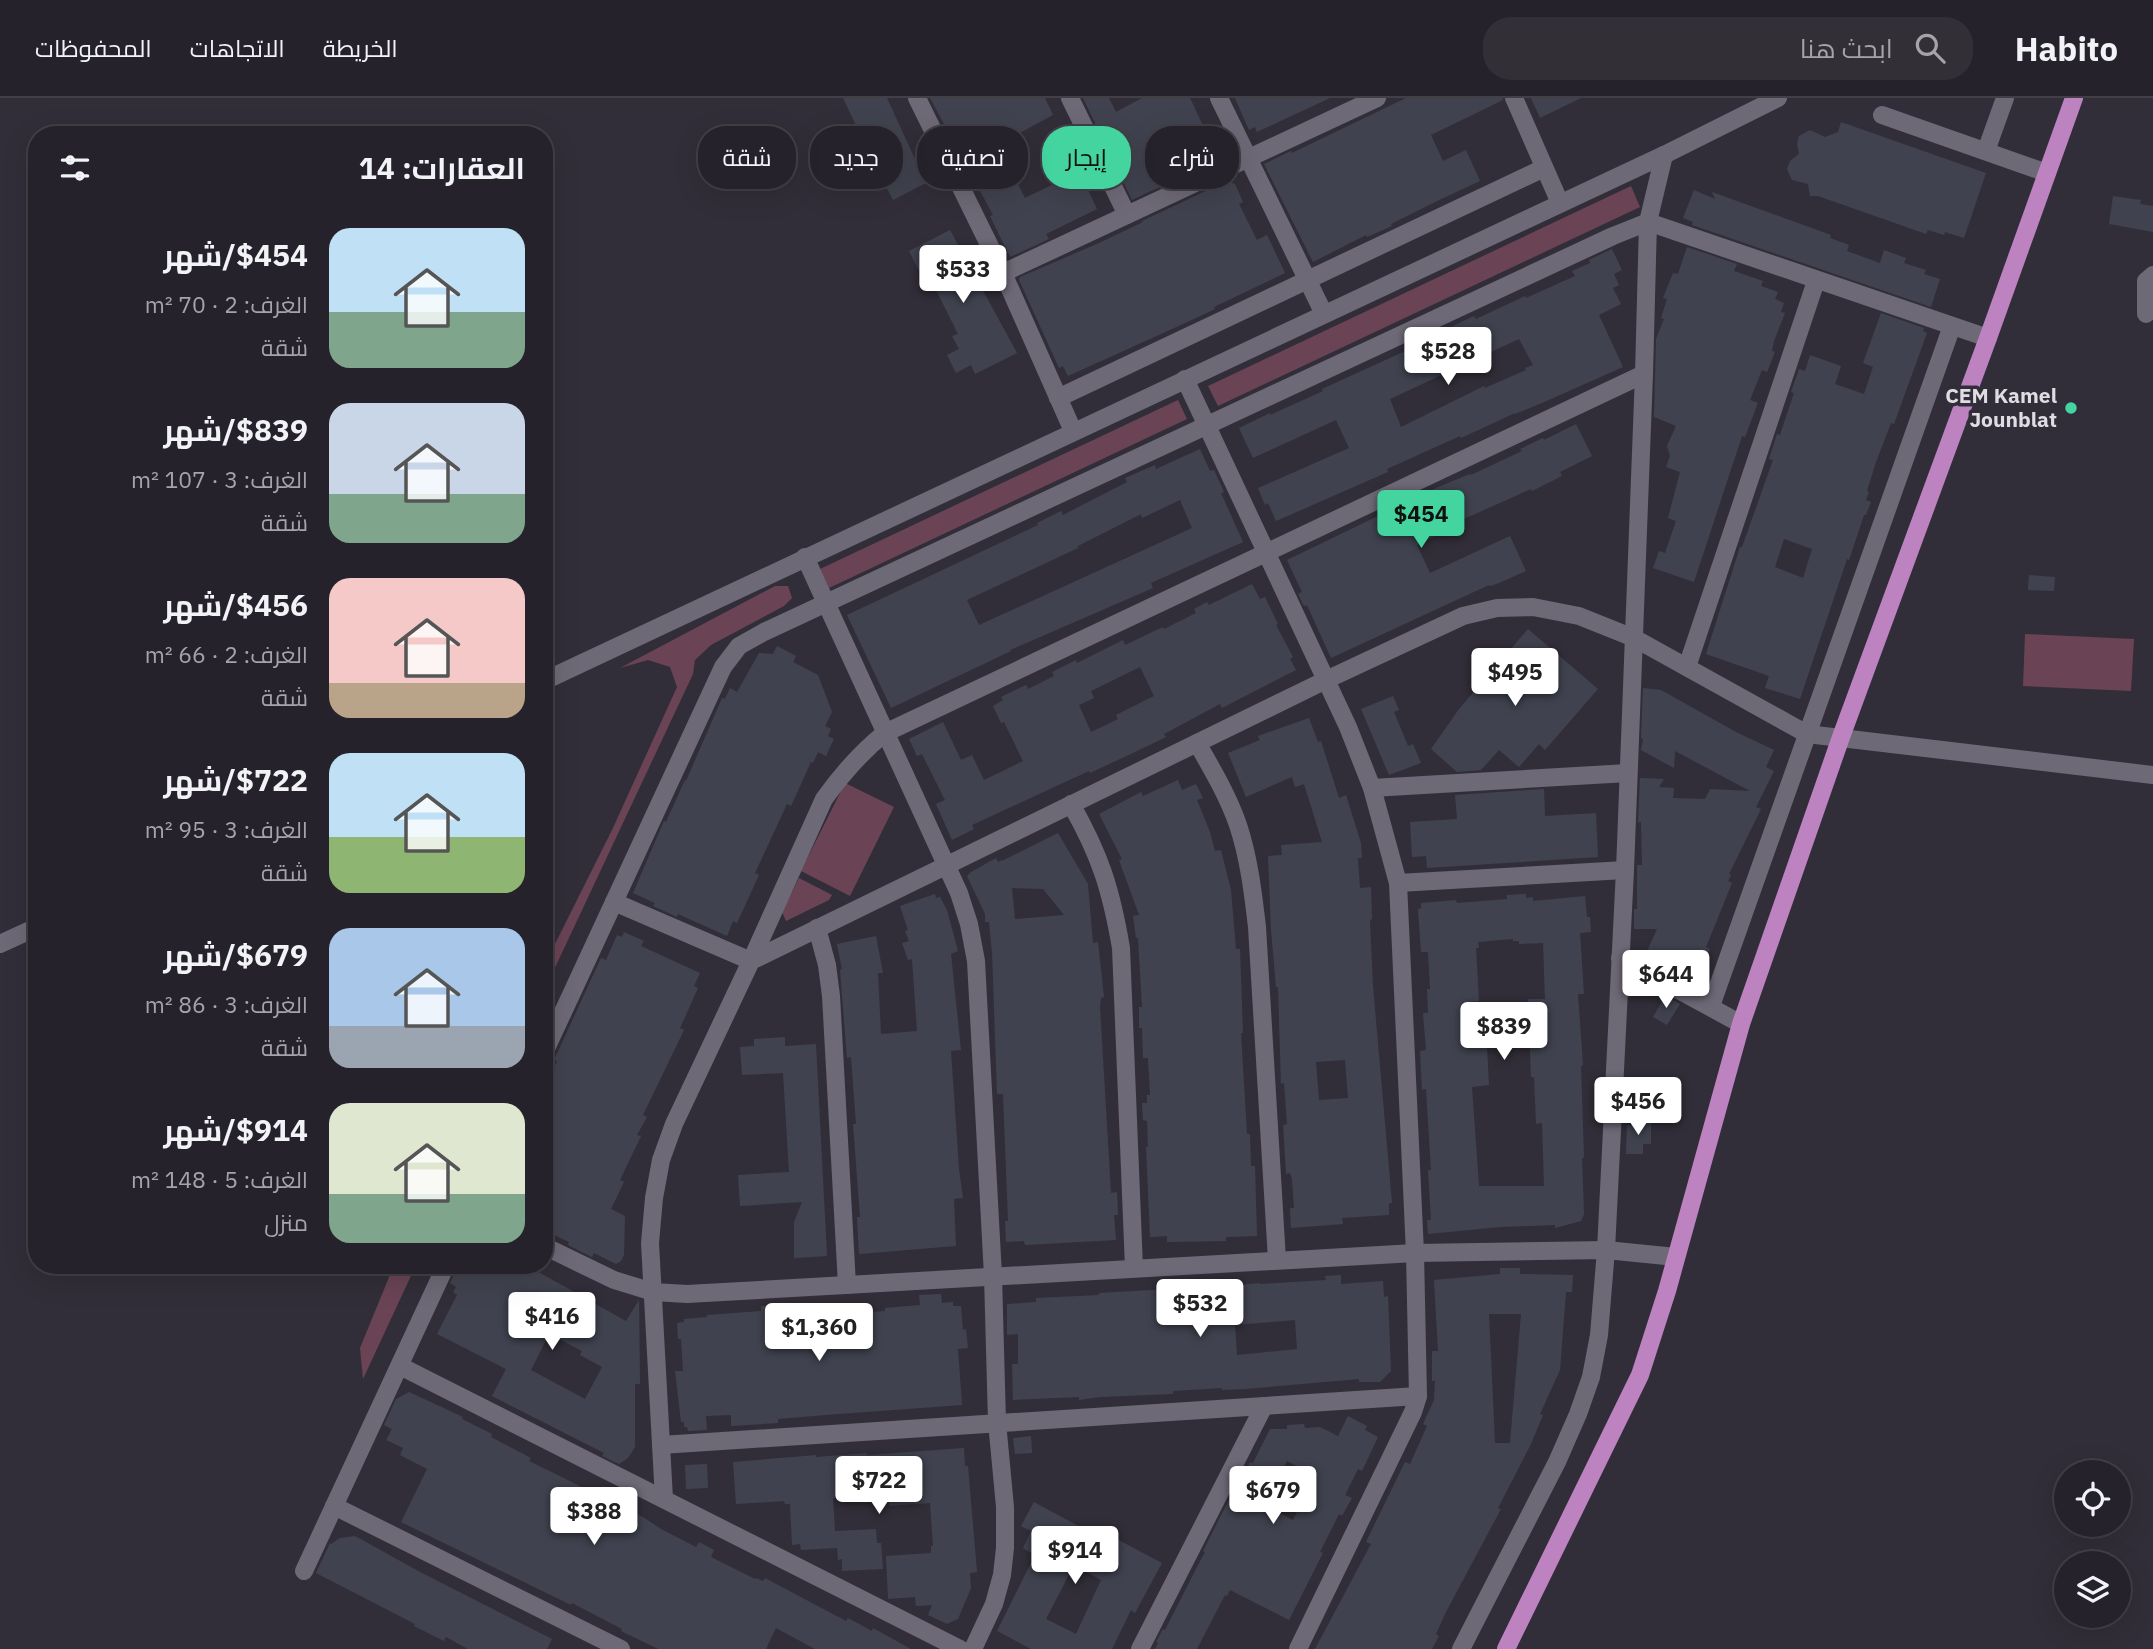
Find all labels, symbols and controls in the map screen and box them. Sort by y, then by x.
search box [1483,17,1973,80]
text: Habito [2015,27,2118,70]
icon: search [1911,29,1949,67]
text: ابحث هنا [1800,31,1893,65]
text: المحفوظات [35,32,152,64]
text: الاتجاهات [190,32,285,64]
text: الخريطة [323,32,398,64]
chip: شقة [698,126,796,189]
chip: جديد [810,126,903,189]
chip: تصفية [917,126,1028,189]
chip: إيجار [1042,126,1131,189]
chip: شراء [1145,126,1239,189]
text: العقارات: 14 [359,148,525,187]
icon: filters [56,149,94,187]
text: $454/شهر [163,235,308,274]
pin: $533 [922,246,1004,305]
text: $533 [935,253,991,283]
icon: home [385,256,469,340]
text: الغرف: 2 · 70 m² [145,289,308,319]
pin: $528 [1407,328,1489,387]
text: شقة [261,332,308,362]
text: $528 [1420,335,1476,365]
place label: CEM Kamel Jounblat [1945,381,2057,433]
marker: CEM Kamel Jounblat [2063,400,2079,416]
text: $839/شهر [163,410,308,449]
icon: home [385,431,469,515]
text: الغرف: 3 · 107 m² [131,464,308,494]
pin: $454 [1380,490,1462,550]
text: $454 [1393,498,1449,528]
text: شقة [261,507,308,537]
text: $456/شهر [163,585,308,624]
icon: home [385,606,469,690]
text: الغرف: 2 · 66 m² [145,639,308,669]
pin: $495 [1474,648,1556,708]
text: $495 [1487,656,1543,686]
text: شقة [261,682,308,712]
text: $722/شهر [163,760,308,799]
icon: home [385,781,469,865]
text: الغرف: 3 · 95 m² [145,814,308,844]
text: شقة [261,857,308,887]
text: $679/شهر [163,935,308,974]
pin: $644 [1625,950,1707,1010]
icon: home [385,956,469,1040]
text: $644 [1638,958,1694,988]
text: الغرف: 3 · 86 m² [145,989,308,1019]
pin: $839 [1463,1002,1545,1062]
text: $839 [1476,1010,1532,1040]
text: شقة [261,1032,308,1062]
pin: $456 [1597,1077,1679,1137]
text: $456 [1610,1085,1666,1115]
text: $914/شهر [163,1110,308,1149]
icon: home [385,1131,469,1215]
text: الغرف: 5 · 148 m² [131,1164,308,1194]
text: منزل [264,1207,308,1237]
pin: $532 [1159,1280,1241,1339]
text: $532 [1172,1287,1228,1317]
pin: $416 [511,1292,593,1352]
text: $416 [524,1300,580,1330]
pin: $1,360 [762,1304,876,1363]
text: $1,360 [781,1311,857,1341]
pin: $722 [838,1456,920,1516]
map controls [2054,1460,2131,1628]
button: locate [2054,1460,2131,1537]
text: $722 [851,1464,907,1494]
pin: $679 [1232,1466,1314,1526]
text: $679 [1245,1474,1301,1504]
pin: $388 [553,1488,635,1547]
text: $388 [566,1495,622,1525]
pin: $914 [1034,1526,1116,1586]
text: $914 [1047,1534,1103,1564]
button: layers [2054,1551,2131,1628]

